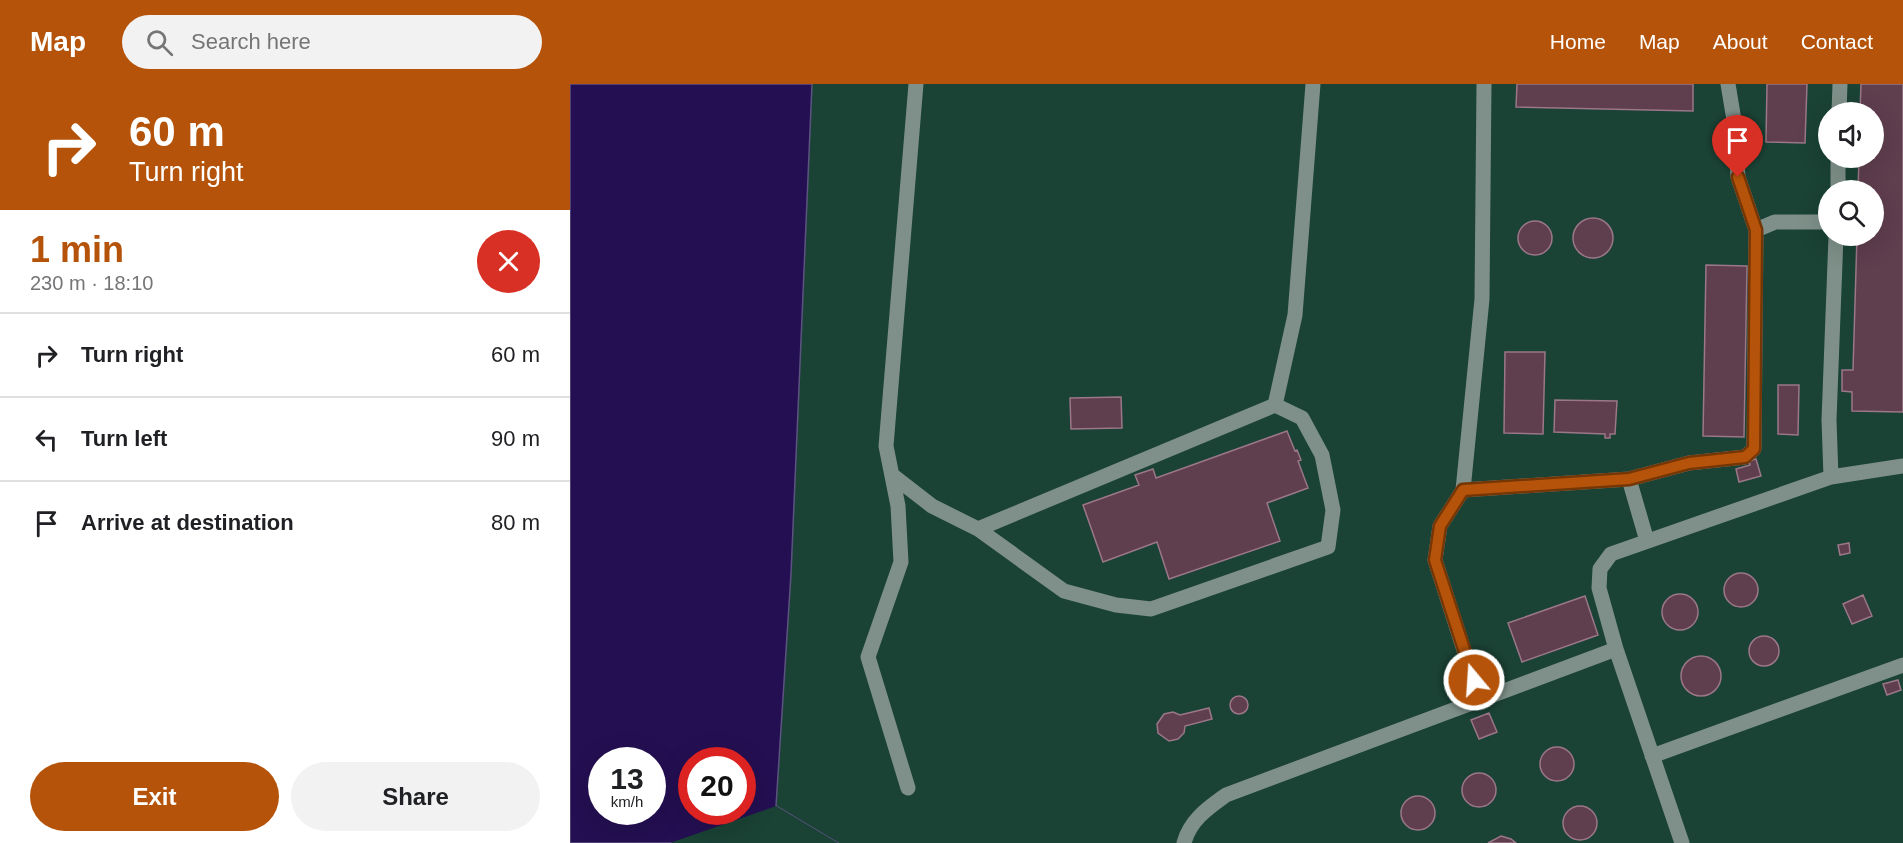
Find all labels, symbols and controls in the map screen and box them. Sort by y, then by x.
search box [122,15,542,69]
text: Map [30,26,86,57]
icon: search [143,26,176,59]
text: Search here [191,29,311,54]
text: Home [1550,30,1606,53]
text: Map [1639,30,1680,53]
text: About [1713,30,1768,53]
text: Contact [1801,30,1873,53]
map controls [1818,102,1884,246]
button: sound [1818,102,1884,168]
icon: right [30,108,108,186]
text: 60 m [129,108,225,155]
pin [1712,115,1763,177]
icon: arrive [1721,124,1754,157]
text: Turn right [129,157,244,187]
button: search [1818,180,1884,246]
text: 1 min [30,229,124,270]
button: close [477,230,540,293]
text: 230 m · 18:10 [30,272,153,294]
icon: right [30,339,63,372]
text: Turn right [81,342,183,367]
text: 60 m [491,342,540,367]
icon: left [30,423,63,456]
text: Turn left [81,426,167,451]
text: 90 m [491,426,540,451]
icon: arrive [30,507,63,540]
text: Arrive at destination [81,510,294,535]
text: 80 m [491,510,540,535]
position arrow [1442,648,1506,712]
speed limit sign: 20 [678,747,756,825]
button: Exit [30,762,279,831]
button: Share [291,762,540,831]
text: 13 [610,762,644,795]
text: km/h [611,793,643,810]

